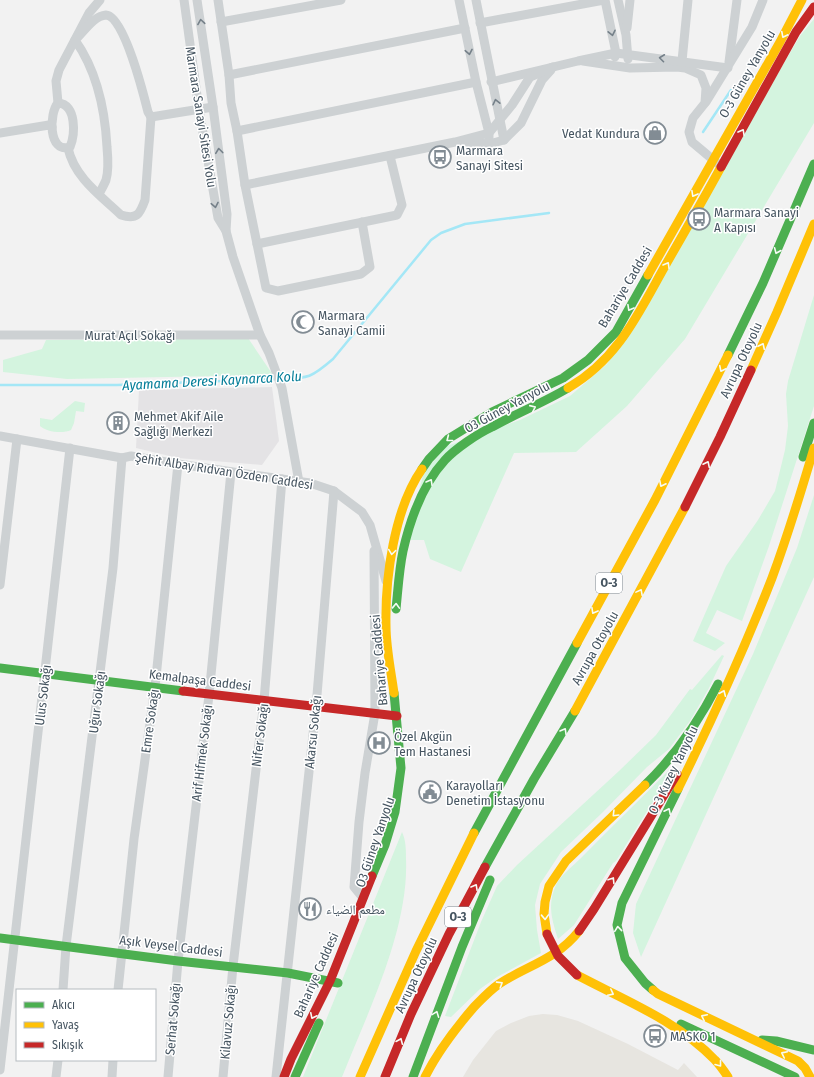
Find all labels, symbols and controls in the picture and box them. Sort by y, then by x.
one-way arrow [197,19,205,25]
street label: O-3 Güney Yanyolu [716,27,778,121]
one-way arrow [607,30,615,36]
one-way arrow [781,30,789,38]
street label: Marmara Sanayi Sitesi Yolu [182,45,220,189]
one-way arrow [465,49,473,55]
one-way arrow [659,54,665,63]
one-way arrow [492,99,501,106]
shop icon: Vedat Kundura [642,120,668,146]
place label: Vedat Kundura [562,126,640,141]
one-way arrow [737,128,744,136]
place label: Marmara Sanayi Sitesi [456,143,523,173]
bus stop icon: Marmara Sanayi Sitesi [427,144,453,170]
one-way arrow [215,147,224,154]
one-way arrow [691,190,698,197]
one-way arrow [210,201,219,208]
place label: Marmara Sanayi A Kapısı [714,205,799,235]
bus stop icon: Marmara Sanayi A Kapısı [686,206,712,232]
street label: Bahariye Caddesi [595,244,655,330]
one-way arrow [773,247,781,254]
one-way arrow [662,262,669,269]
one-way arrow [627,304,635,311]
place label: Marmara Sanayi Camii [318,308,385,338]
mosque icon: Marmara Sanayi Camii [290,309,316,335]
street label: Avrupa Otoyolu [717,320,765,400]
street label: Murat Açıl Sokağı [85,328,175,343]
one-way arrow [757,342,765,350]
one-way arrow [719,364,726,372]
water label: Ayamama Deresi Kaynarca Kolu [121,368,302,394]
street label: O3 Güney Yanyolu [462,378,552,436]
one-way arrow [530,404,537,412]
place label: Mehmet Akif Aile Sağlığı Merkezi [134,409,223,439]
building icon: Mehmet Akif Aile Sağlığı Merkezi [105,410,131,436]
one-way arrow [447,435,454,442]
street label: Şehit Albay Rıdvan Özden Caddesi [134,449,314,492]
one-way arrow [702,461,709,469]
one-way arrow [425,479,432,486]
one-way arrow [660,480,667,488]
one-way arrow [388,549,397,556]
road number: O-3 [596,573,622,593]
one-way arrow [635,589,643,596]
one-way arrow [392,603,400,609]
one-way arrow [591,607,599,614]
street label: Avrupa Otoyolu [569,608,621,688]
street label: Bahariye Caddesi [368,614,390,706]
street label: Ulus Sokağı [32,664,54,726]
street label: Kemalpaşa Caddesi [148,666,252,694]
street label: Uğur Sokağı [86,670,108,734]
street label: Emre Sokağı [138,688,162,754]
one-way arrow [719,690,727,697]
street label: Akarsu Sokağı [302,695,324,769]
street label: Nifer Sokağı [249,702,271,768]
street label: Arif Hifmek Sokağı [189,704,215,802]
street label: O-3 Kuzey Yanyolu [645,723,701,817]
one-way arrow [560,727,567,735]
place label: Özel Akgün Tem Hastanesi [394,728,471,759]
hospital icon: Özel Akgün Tem Hastanesi [366,730,392,756]
place label: Karayolları Denetim İstasyonu [446,778,545,808]
public building icon: Karayolları Denetim İstasyonu [417,779,443,805]
street label: O3 Güney Yanyolu [353,795,397,889]
one-way arrow [663,808,671,815]
one-way arrow [612,809,620,817]
one-way arrow [608,877,615,884]
one-way arrow [470,883,478,891]
restaurant icon: مطعم الضياء [297,896,323,922]
place label: مطعم الضياء [326,902,385,918]
road number: O-3 [445,907,471,927]
one-way arrow [541,914,549,920]
one-way arrow [614,926,623,933]
street label: Bahariye Caddesi [290,930,342,1020]
street label: Aşık Veysel Caddesi [119,932,223,960]
street label: Avrupa Otoyolu [392,935,440,1015]
street label: Serhat Sokağı [162,982,184,1056]
one-way arrow [496,982,503,989]
street label: Kilavuz Sokağı [217,984,239,1060]
one-way arrow [607,988,614,996]
legend [16,989,156,1061]
text: Akıcı [52,998,75,1012]
one-way arrow [310,1011,317,1019]
one-way arrow [432,1011,440,1018]
one-way arrow [701,1014,708,1022]
text: Yavaş [52,1018,79,1032]
bus stop icon: MASKO 1 [642,1023,668,1049]
place label: MASKO 1 [670,1029,716,1044]
text: Sıkışık [52,1038,84,1052]
one-way arrow [395,1038,403,1046]
one-way arrow [781,1051,788,1059]
one-way arrow [714,1060,721,1067]

